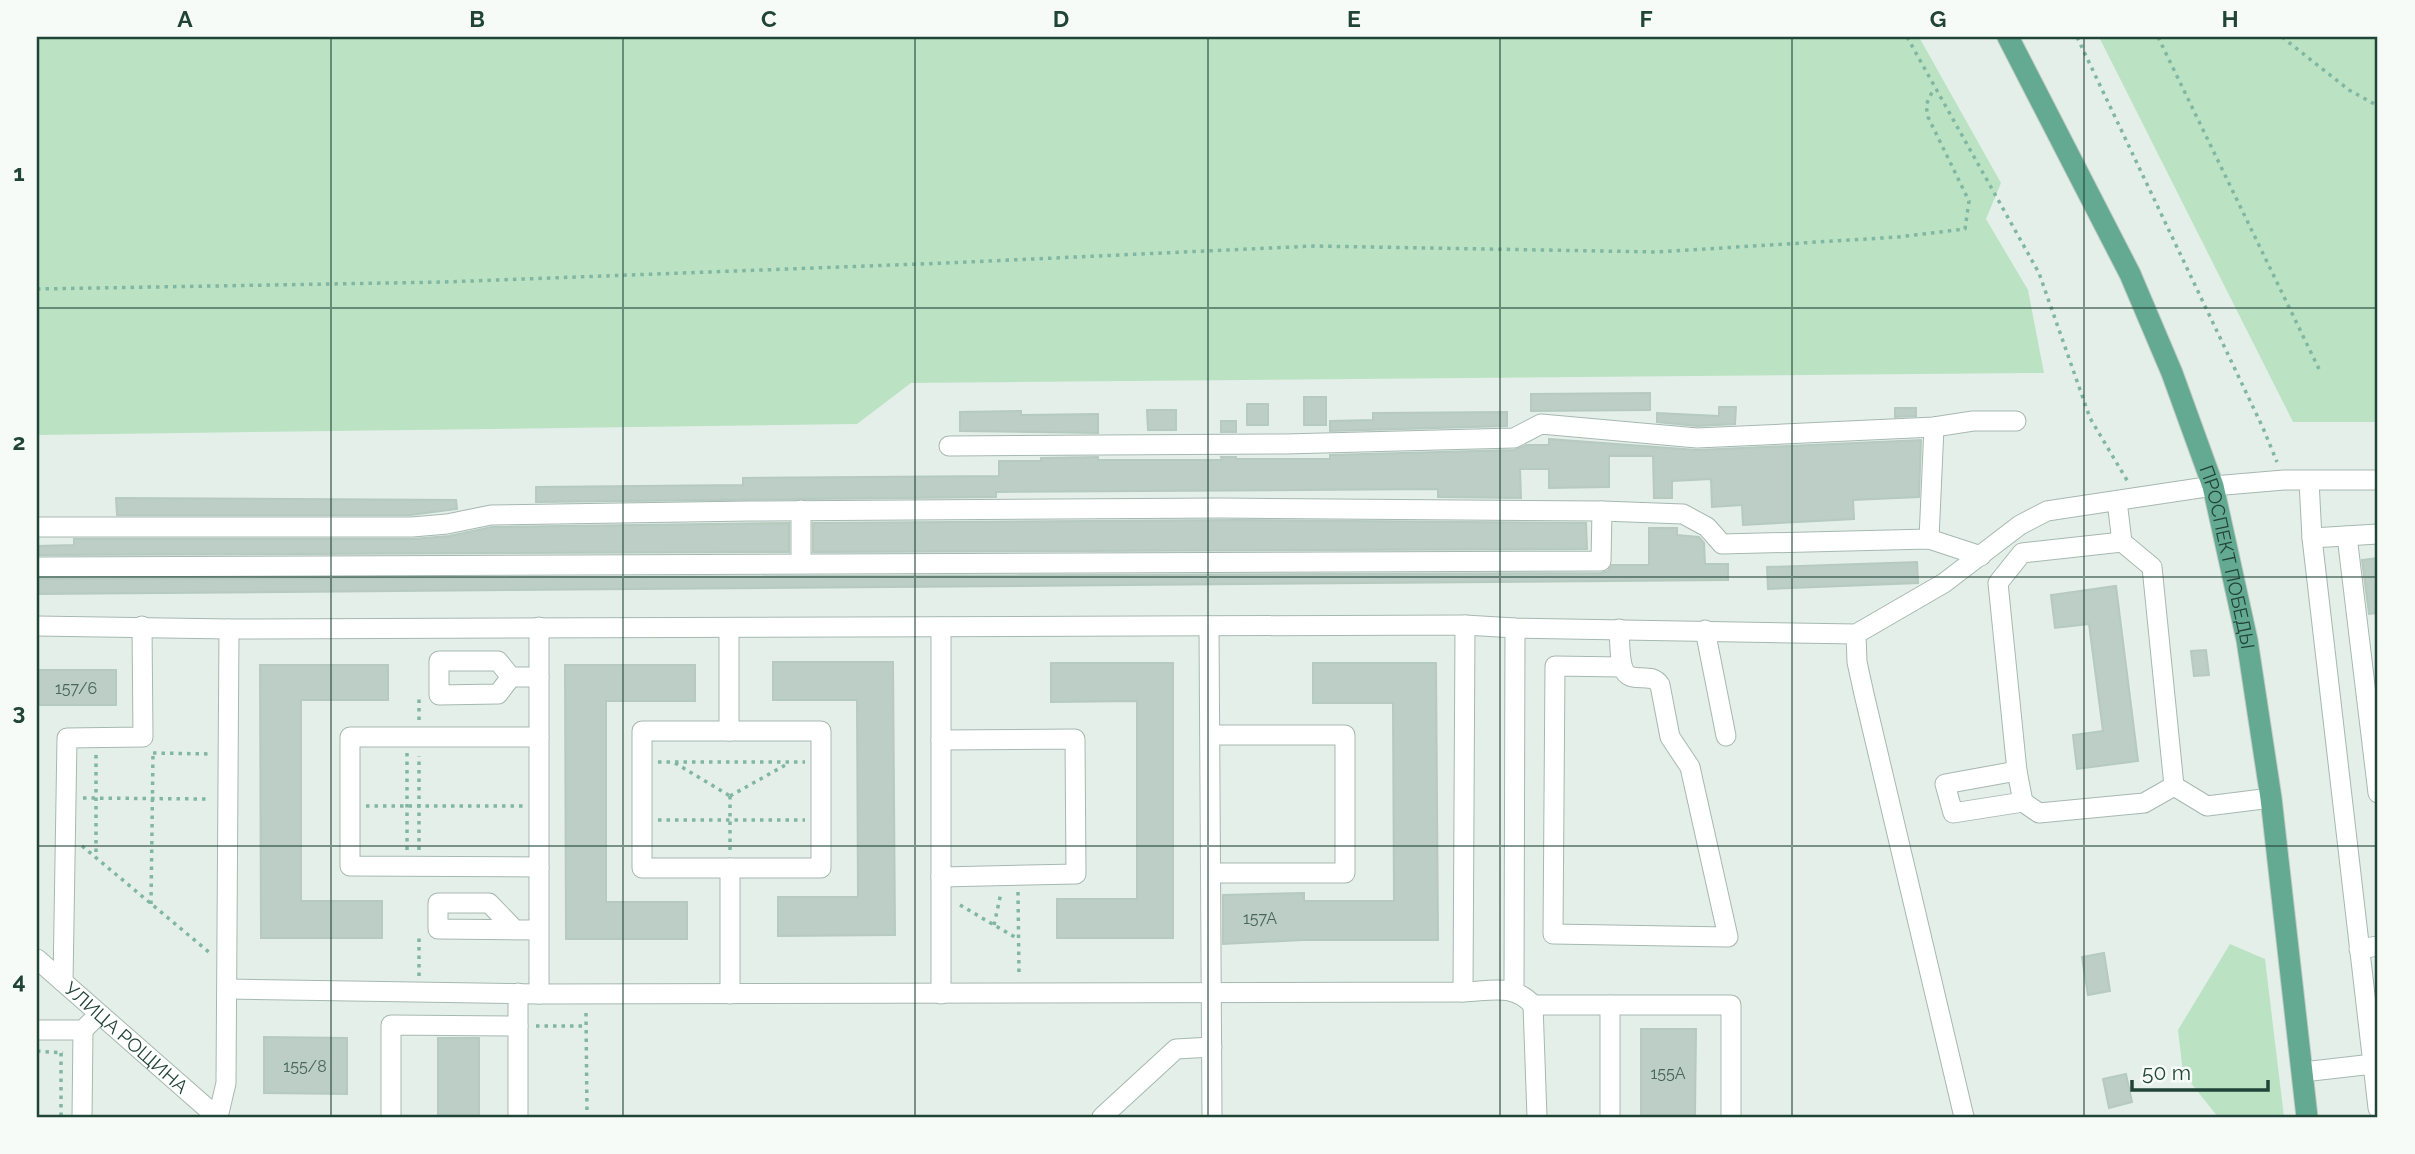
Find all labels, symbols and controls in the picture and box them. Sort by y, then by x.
text: A [177,5,193,32]
text: B [469,5,485,32]
text: C [761,5,777,32]
text: D [1053,5,1069,32]
text: E [1347,5,1361,32]
text: F [1639,5,1653,32]
text: G [1930,5,1946,32]
text: H [2221,5,2239,32]
text: 1 [13,159,25,186]
text: 2 [13,428,25,455]
street label: ПРОСПЕКТ ПОБЕДЫ [2195,462,2259,651]
house number: 157/6 [55,679,97,698]
text: 3 [13,698,25,725]
house number: 157А [1243,909,1277,928]
text: 4 [12,967,26,994]
street label: УЛИЦА РОЩИНА [60,977,193,1098]
scale bar [2132,1049,2268,1093]
house number: 155/8 [283,1057,327,1076]
text: 50 m [2142,1060,2191,1085]
house number: 155А [1650,1064,1686,1083]

